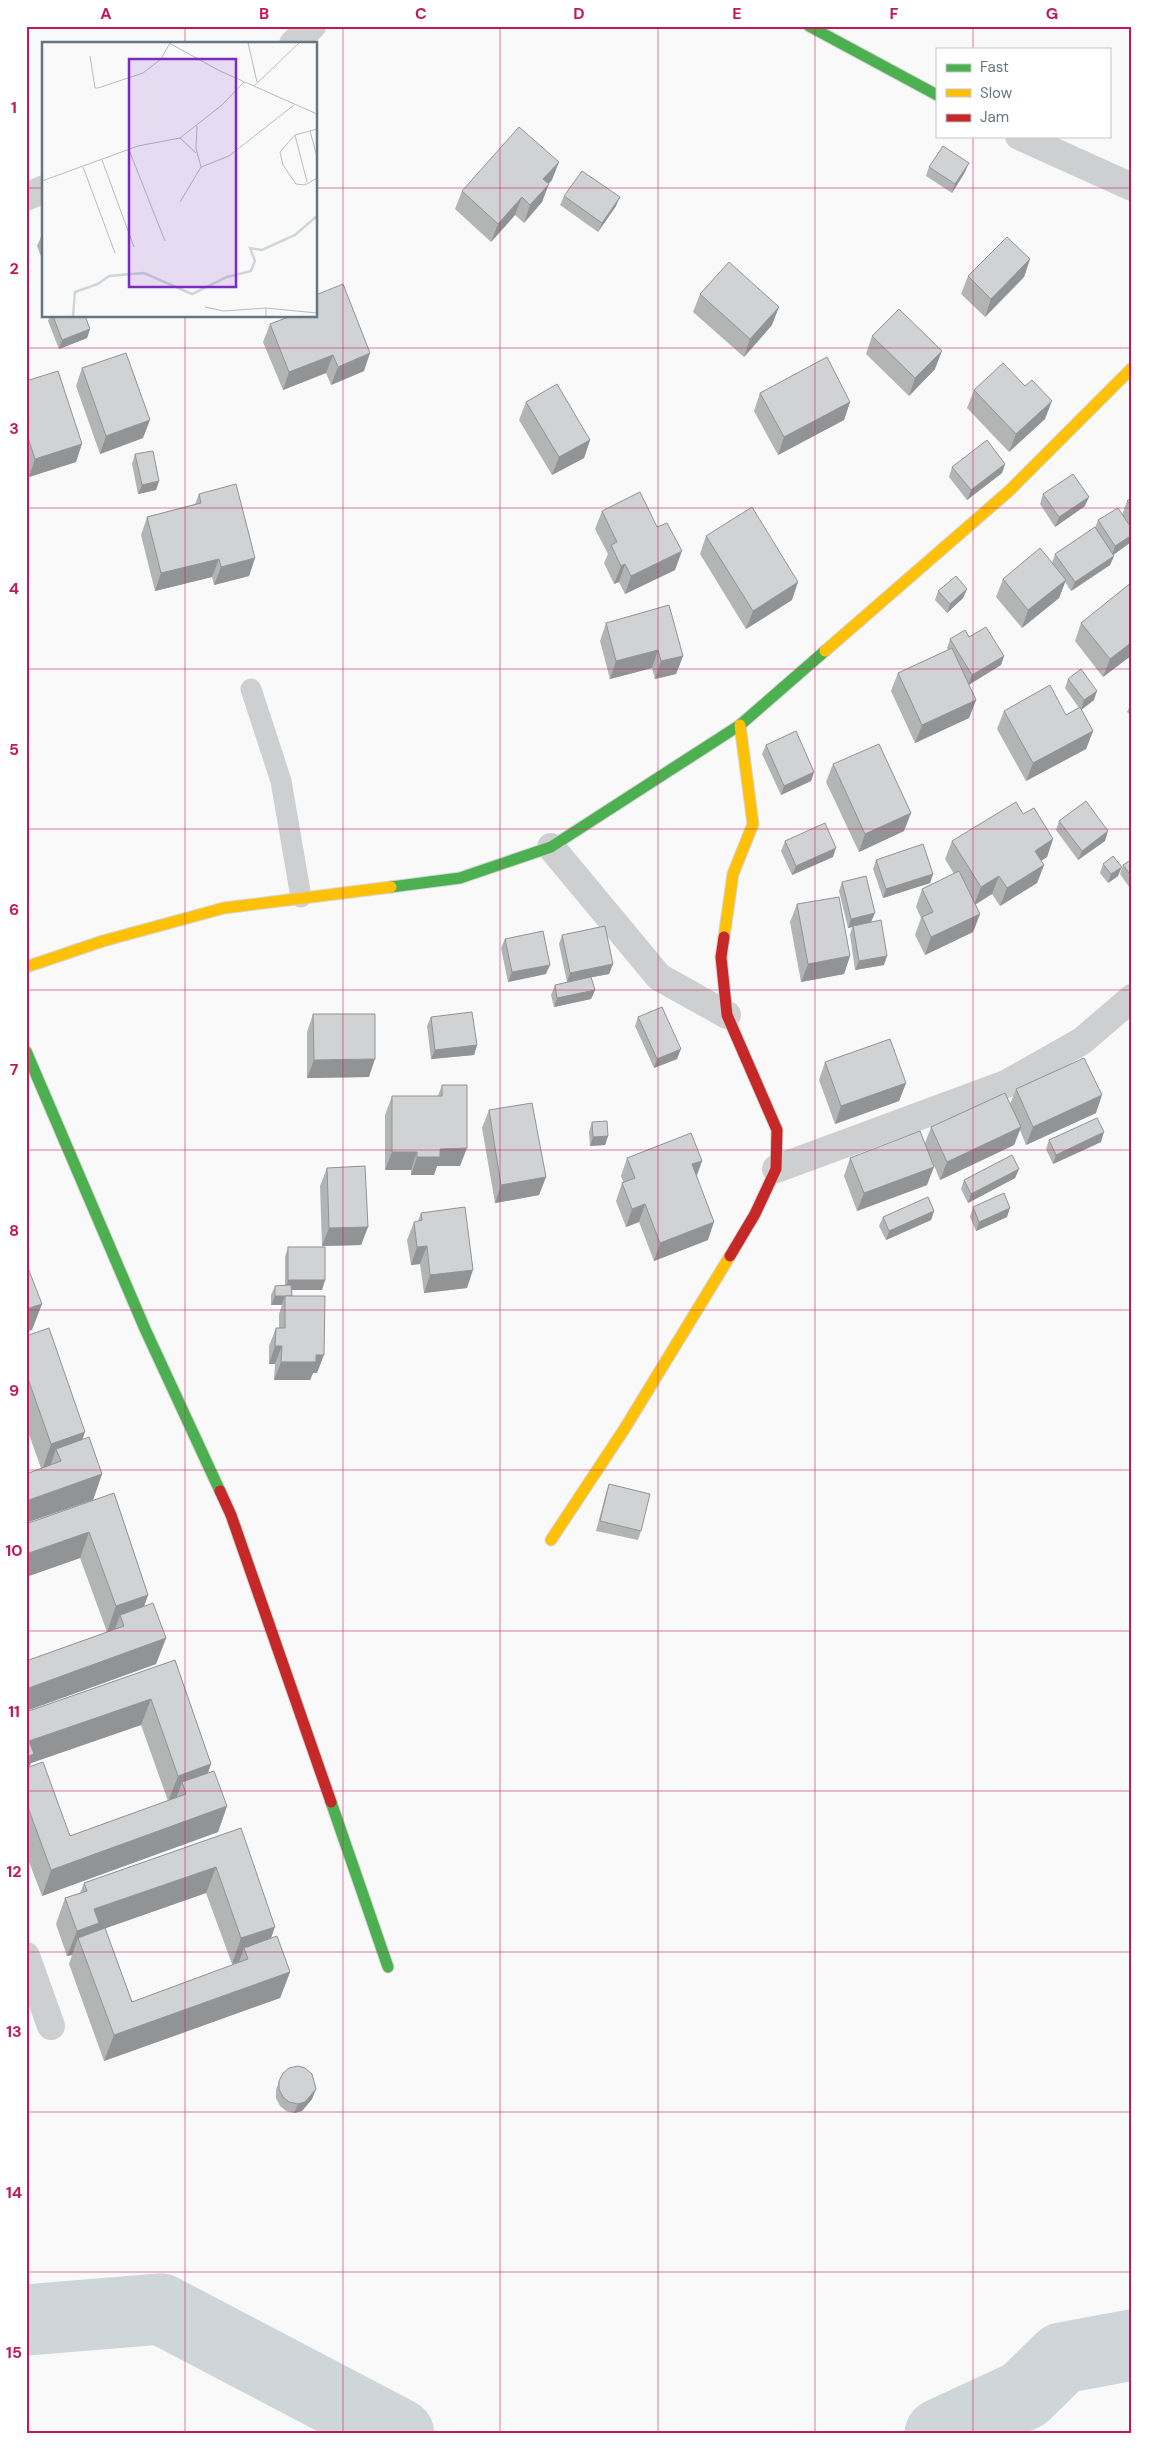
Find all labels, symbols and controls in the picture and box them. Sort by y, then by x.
text: A [100,3,112,24]
text: B [259,3,269,24]
text: C [415,3,427,24]
text: D [573,3,585,24]
text: E [732,3,742,24]
text: F [890,3,899,24]
text: G [1046,3,1058,24]
inset map [42,42,318,318]
legend [936,48,1110,138]
text: Fast [980,57,1009,77]
text: Slow [980,83,1013,103]
text: 1 [11,97,17,118]
text: Jam [980,107,1009,127]
text: 2 [9,258,19,279]
text: 3 [9,418,19,439]
text: 4 [9,578,19,599]
text: 5 [9,739,19,760]
text: 6 [9,899,19,920]
text: 7 [10,1059,19,1080]
text: 8 [9,1220,19,1241]
text: 9 [9,1380,19,1401]
text: 10 [5,1540,23,1561]
text: 11 [8,1701,20,1722]
text: 12 [6,1861,22,1882]
text: 13 [6,2021,22,2042]
text: 14 [6,2182,22,2203]
text: 15 [6,2342,22,2363]

